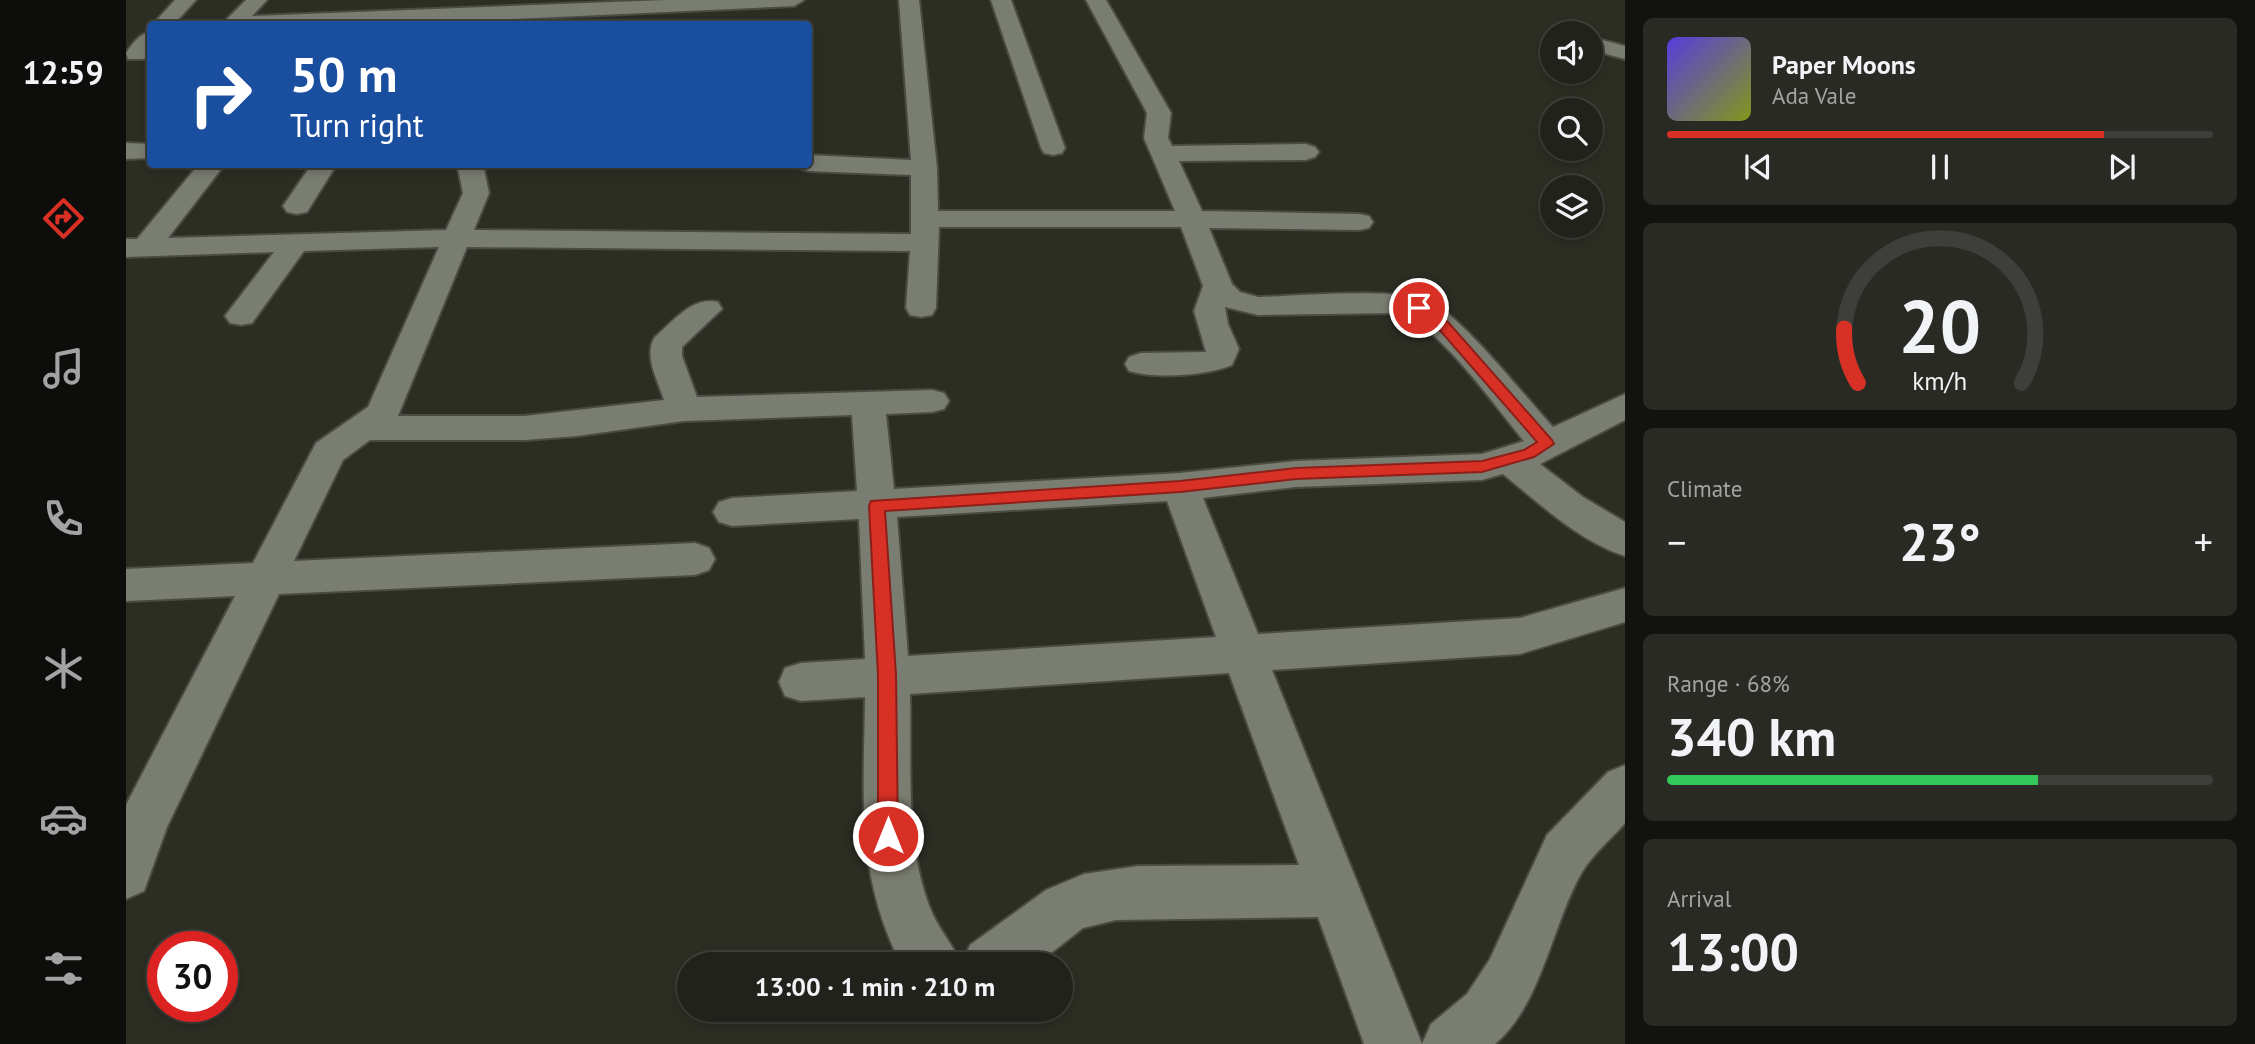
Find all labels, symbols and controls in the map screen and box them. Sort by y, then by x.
map controls [1540,21,1603,238]
button: sound [1540,21,1603,84]
text: 50 m [290,42,397,106]
text: Paper Moons [1772,48,1916,81]
icon: right [175,49,266,140]
text: 12:59 [22,51,104,93]
text: Ada Vale [1772,81,1856,110]
button: search [1540,98,1603,161]
text: Turn right [290,104,424,146]
icon: previous [1739,148,1777,186]
icon: pause [1921,148,1959,186]
icon: next [2103,148,2141,186]
button: layers [1540,175,1603,238]
icon: directions [39,194,88,243]
pin [1389,278,1449,338]
text: 20 [1899,279,1981,373]
icon: arrive [1400,289,1438,327]
icon: music [39,344,88,393]
text: km/h [1913,365,1967,397]
text: Climate [1667,474,1742,503]
icon: phone [39,494,88,543]
text: 23° [1899,508,1981,575]
text: − [1667,517,1686,566]
text: + [2194,517,2213,566]
icon: climate [39,644,88,693]
text: Range · 68% [1667,669,1790,698]
text: 340 km [1667,703,1836,770]
icon: car [39,794,88,843]
position arrow [851,799,925,873]
text: Arrival [1667,884,1731,913]
text: 13:00 [1667,918,1799,985]
speed limit sign: 30 [147,931,238,1022]
icon: filters [39,944,88,993]
text: 13:00 · 1 min · 210 m [755,970,995,1003]

